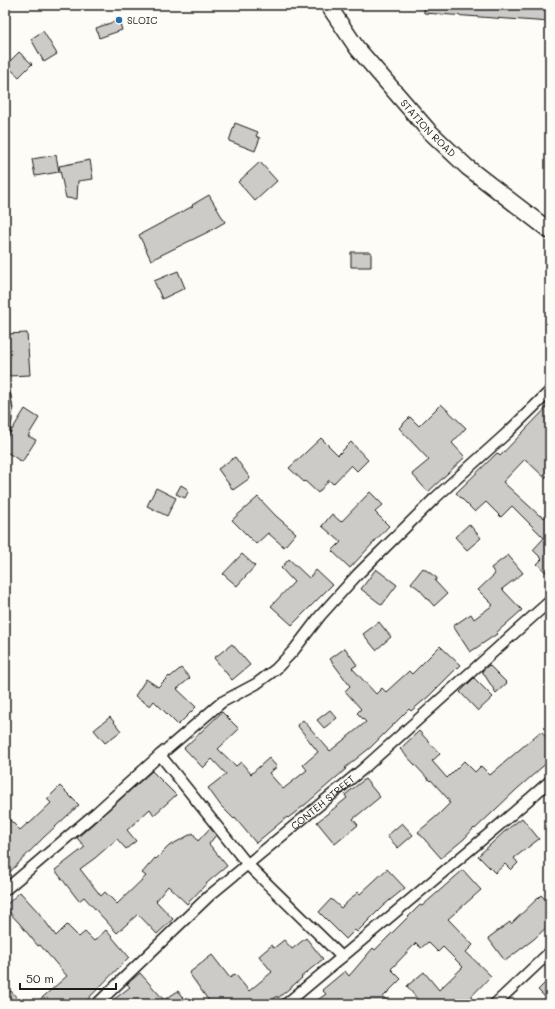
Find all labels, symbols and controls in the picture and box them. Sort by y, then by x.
place label: SLOIC [127,13,157,27]
marker: SLOIC [114,15,124,25]
street label: STATION ROAD [397,96,459,160]
street label: CONTEH STREET [288,771,358,833]
scale bar [20,965,116,991]
text: 50 m [26,970,54,986]

